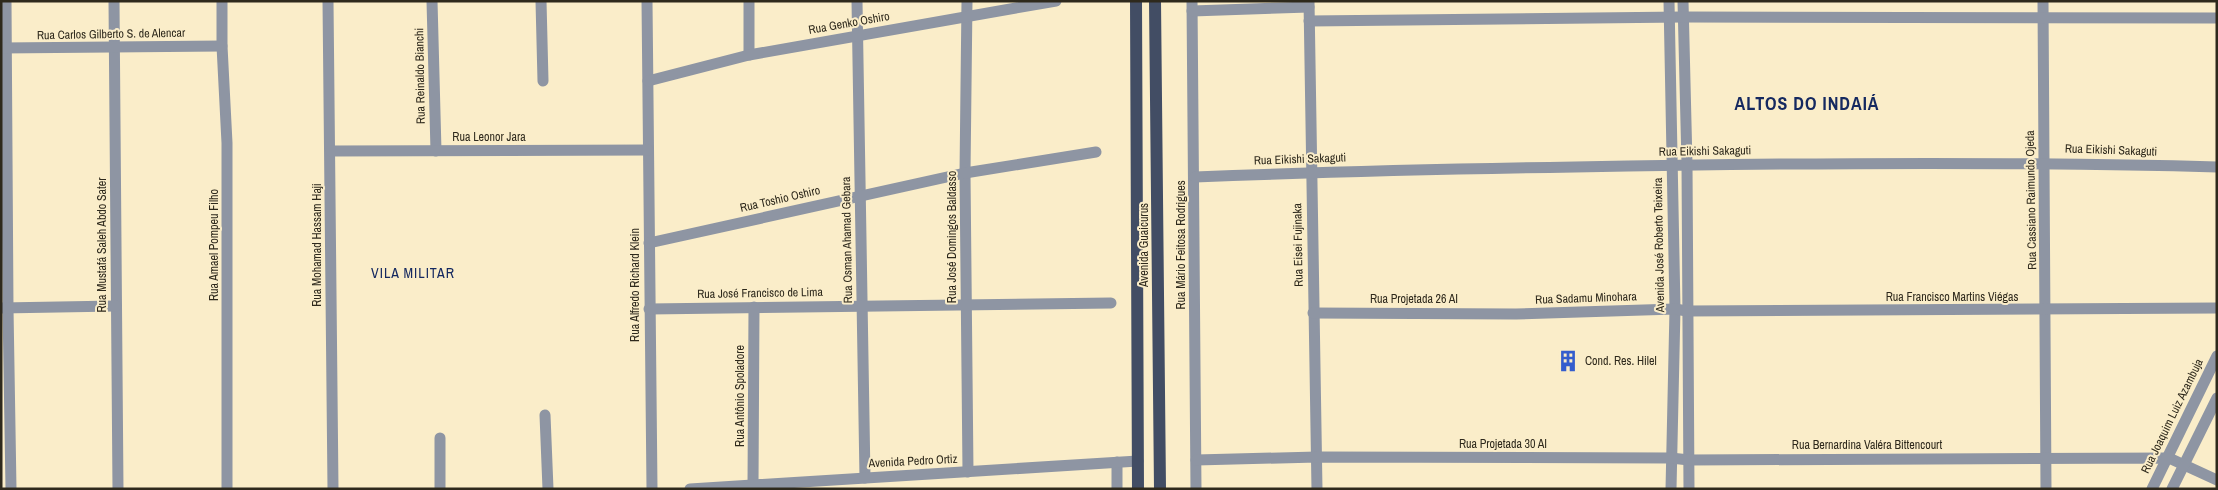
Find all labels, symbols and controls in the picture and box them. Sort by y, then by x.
street label: Rua Genko Oshiro [807,8,891,38]
street label: Rua Carlos Gilberto S. de Alencar [37,25,186,43]
street label: Rua Reinaldo Bianchi [411,28,429,124]
district label: ALTOS DO INDAIÁ [1735,91,1879,116]
street label: Rua Leonor Jara [452,129,526,145]
street label: Rua Cassiano Raimundo Ojeda [2022,130,2040,270]
street label: Rua Eikishi Sakaguti [2065,140,2157,160]
street label: Rua Eikishi Sakaguti [1659,142,1751,160]
street label: Rua Eikishi Sakaguti [1254,149,1346,169]
street label: Rua José Domingos Baldasso [944,171,960,303]
street label: Rua Osman Ahamad Gebara [838,176,856,304]
street label: Rua Mustafá Saleh Abdo Sater [94,177,110,313]
street label: Avenida José Roberto Teixeira [1650,177,1668,314]
street label: Rua Mário Feitosa Rodrigues [1173,180,1189,310]
street label: Rua Toshio Oshiro [738,182,822,216]
street label: Rua Mohamad Hassam Haji [309,183,325,307]
street label: Rua Amael Pompeu Filho [206,189,222,301]
street label: Avenida Guaicurus [1136,203,1152,288]
street label: Rua Eisei Fujinaka [1289,203,1307,287]
street label: Rua Alfredo Richard Klein [627,228,643,342]
district label: VILA MILITAR [371,264,455,282]
street label: Rua José Francisco de Lima [697,284,824,302]
street label: Rua Sadamu Minohara [1535,288,1638,308]
street label: Rua Francisco Martins Viégas [1886,289,2018,305]
street label: Rua Projetada 26 AI [1370,291,1458,307]
street label: Rua Antônio Spoladore [732,345,748,447]
building icon: Cond. Res. Hilel [1555,348,1581,374]
place label: Cond. Res. Hilel [1585,353,1657,369]
street label: Rua Joaquim Luiz Azambuja [2137,355,2207,476]
street label: Rua Projetada 30 AI [1459,436,1547,452]
street label: Rua Bernardina Valéra Bittencourt [1792,437,1942,453]
street label: Avenida Pedro Ortiz [867,451,958,471]

